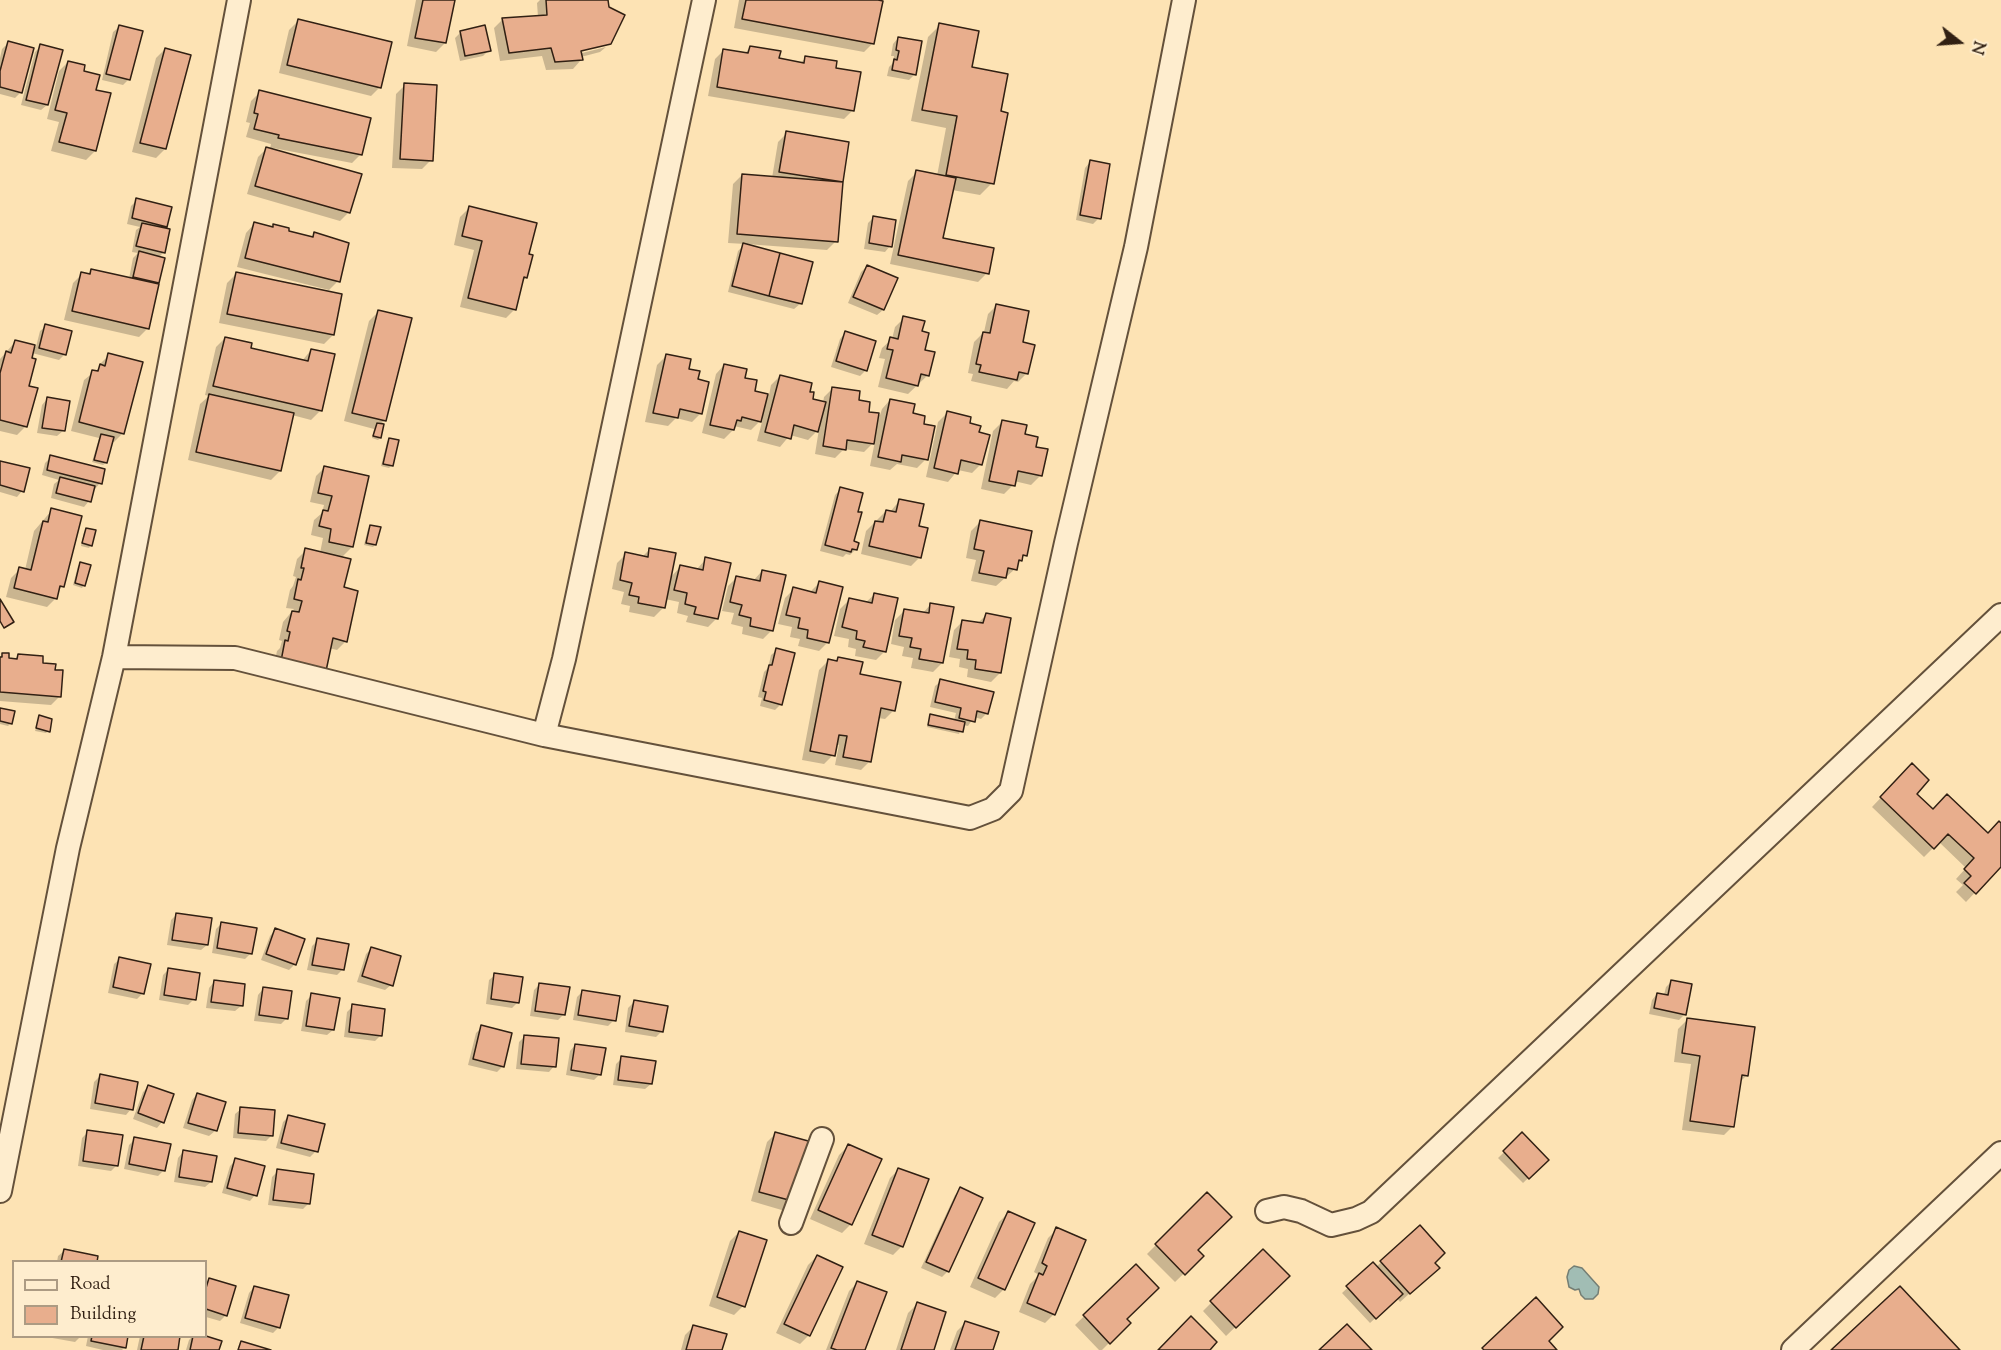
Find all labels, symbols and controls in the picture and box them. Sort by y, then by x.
north arrow [1929,12,1989,72]
text: N [1964,38,1990,57]
legend [12,1260,207,1338]
text: Road [70,1272,110,1298]
text: Building [70,1302,136,1328]

